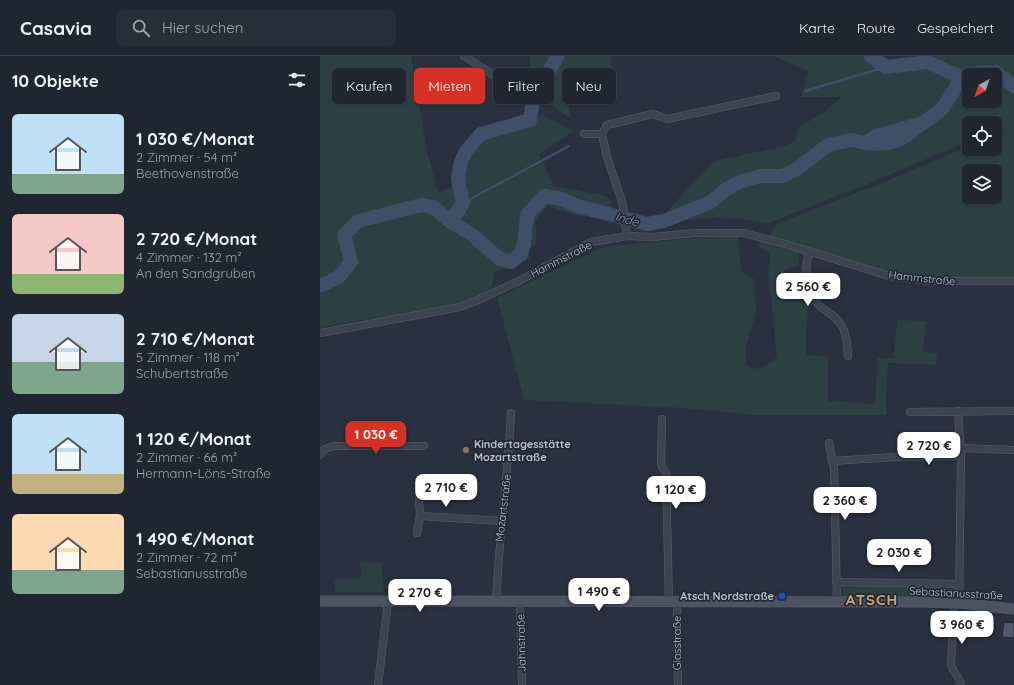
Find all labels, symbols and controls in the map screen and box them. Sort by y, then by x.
search box [116,10,396,46]
text: Casavia [20,16,92,40]
icon: search [130,17,152,39]
text: Hier suchen [162,18,243,37]
text: Karte [799,19,835,37]
text: Route [857,19,895,37]
text: Gespeichert [917,19,994,37]
chip: Kaufen [332,68,406,104]
chip: Mieten [414,68,485,104]
chip: Filter [493,68,554,104]
chip: Neu [562,68,616,104]
north arrow [962,68,1002,108]
map controls [962,68,1002,204]
icon: filters [286,69,308,91]
text: 10 Objekte [12,70,99,91]
button: locate [962,116,1002,156]
text: 1 030 €/Monat [136,128,255,149]
icon: home [44,130,92,178]
text: 2 Zimmer · 54 m² [136,149,237,165]
button: layers [962,164,1002,204]
text: Beethovenstraße [136,165,239,181]
water label: Inde [613,209,642,230]
text: 2 720 €/Monat [136,228,257,249]
icon: home [44,230,92,278]
street label: Hammstraße [528,238,594,280]
text: 4 Zimmer · 132 m² [136,249,242,265]
text: An den Sandgruben [136,265,256,281]
street label: Hammstraße [888,268,956,288]
pin: 2 560 € [771,273,845,307]
text: 2 560 € [785,278,831,294]
text: 2 710 €/Monat [136,328,255,349]
icon: home [44,330,92,378]
text: 5 Zimmer · 118 m² [136,349,240,365]
text: Schubertstraße [136,365,228,381]
pin: 1 030 € [339,421,413,455]
text: 1 030 € [354,426,398,442]
text: 1 120 €/Monat [136,428,251,449]
icon: home [44,430,92,478]
pin: 2 720 € [892,432,966,466]
place label: Kindertagesstätte Mozartstraße [474,437,571,464]
text: 2 720 € [906,437,952,453]
marker: Kindertagesstätte Mozartstraße [461,445,471,455]
text: 2 Zimmer · 66 m² [136,449,237,465]
text: Hermann-Löns-Straße [136,465,271,481]
street label: Mozartstraße [492,473,514,543]
pin: 2 710 € [409,474,483,508]
pin: 1 120 € [639,476,713,510]
text: 2 710 € [424,479,468,495]
text: 1 120 € [656,481,696,497]
pin: 2 360 € [808,487,882,521]
text: 2 360 € [823,492,867,508]
text: 1 490 €/Monat [136,528,255,549]
icon: home [44,530,92,578]
pin: 2 030 € [862,539,936,573]
text: 2 030 € [876,544,922,560]
text: 2 Zimmer · 72 m² [136,549,237,565]
text: Sebastianusstraße [136,565,247,581]
pin: 1 490 € [562,578,636,612]
pin: 2 270 € [383,579,457,613]
text: 1 490 € [577,583,621,599]
text: 2 270 € [397,584,443,600]
street label: Sebastianusstraße [909,584,1003,602]
place label: Atsch Nordstraße [680,589,775,603]
district label: ATSCH [846,590,898,609]
marker: Atsch Nordstraße [777,591,787,601]
pin: 3 960 € [925,611,999,645]
street label: Jahnstraße [513,614,529,672]
street label: Glasstraße [670,616,684,670]
text: 3 960 € [940,616,984,632]

